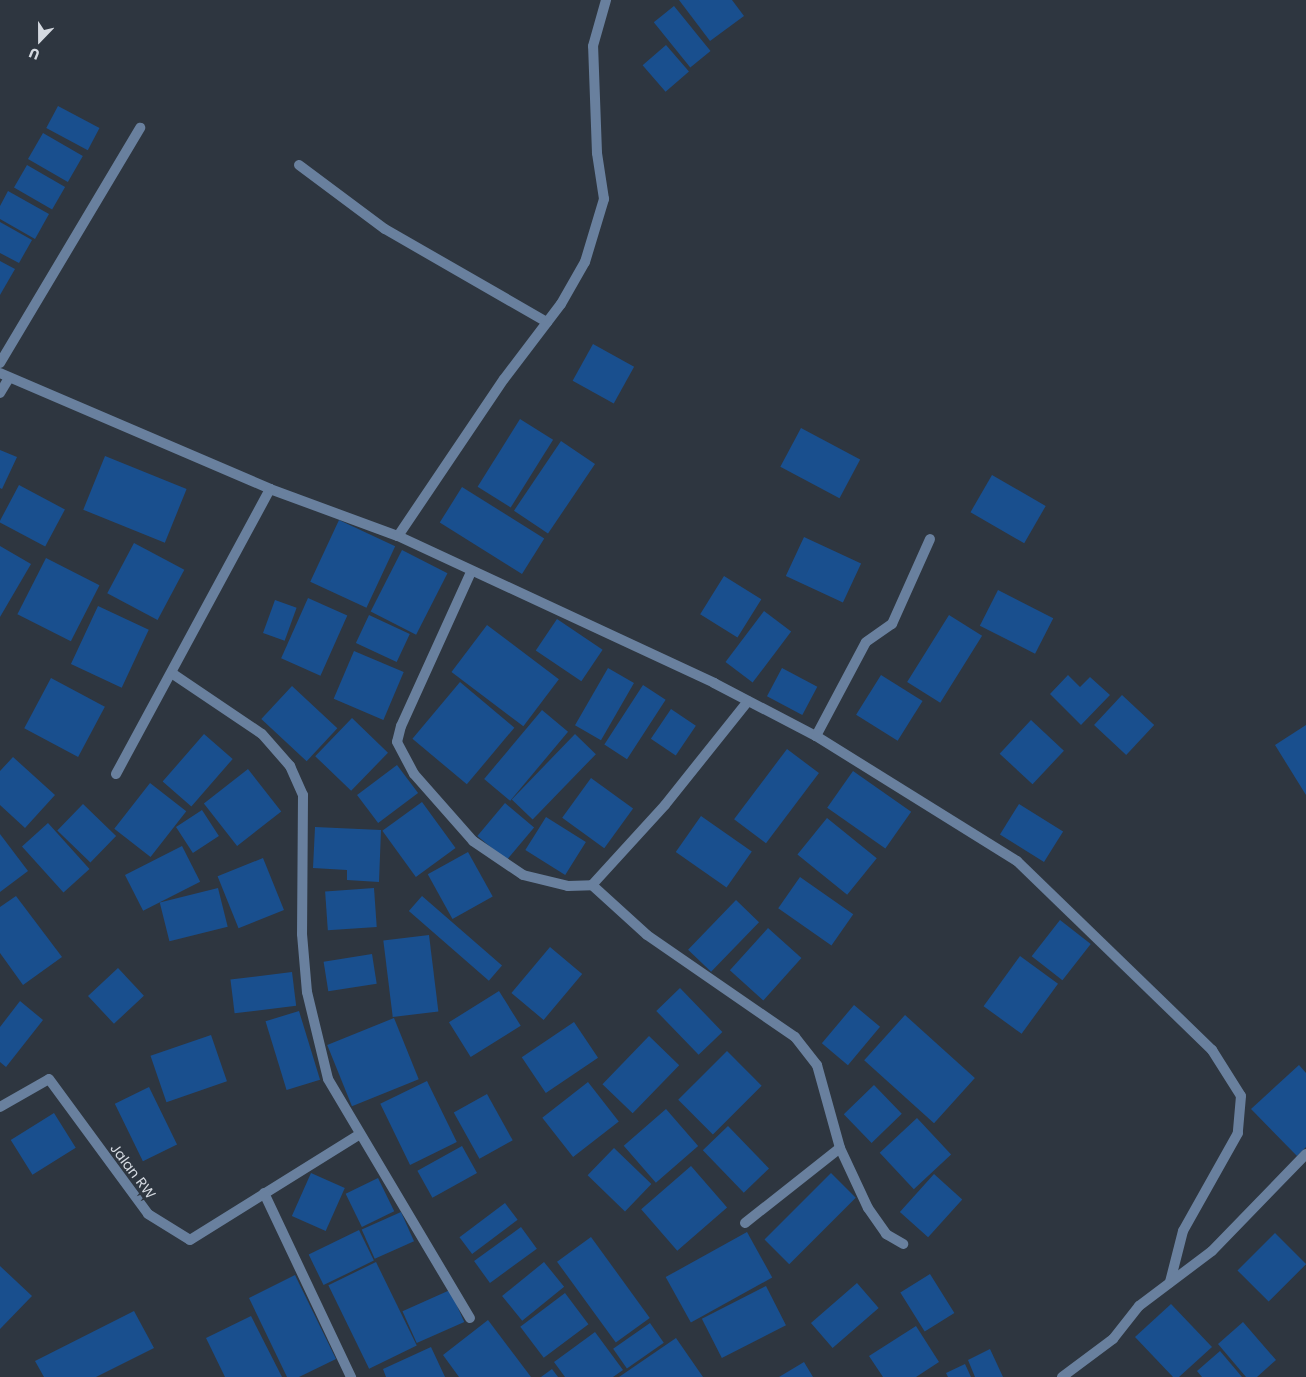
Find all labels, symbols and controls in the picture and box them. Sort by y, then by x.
north arrow [15,15,65,65]
text: U [26,43,43,65]
street label: Jalan RW [107,1140,159,1202]

